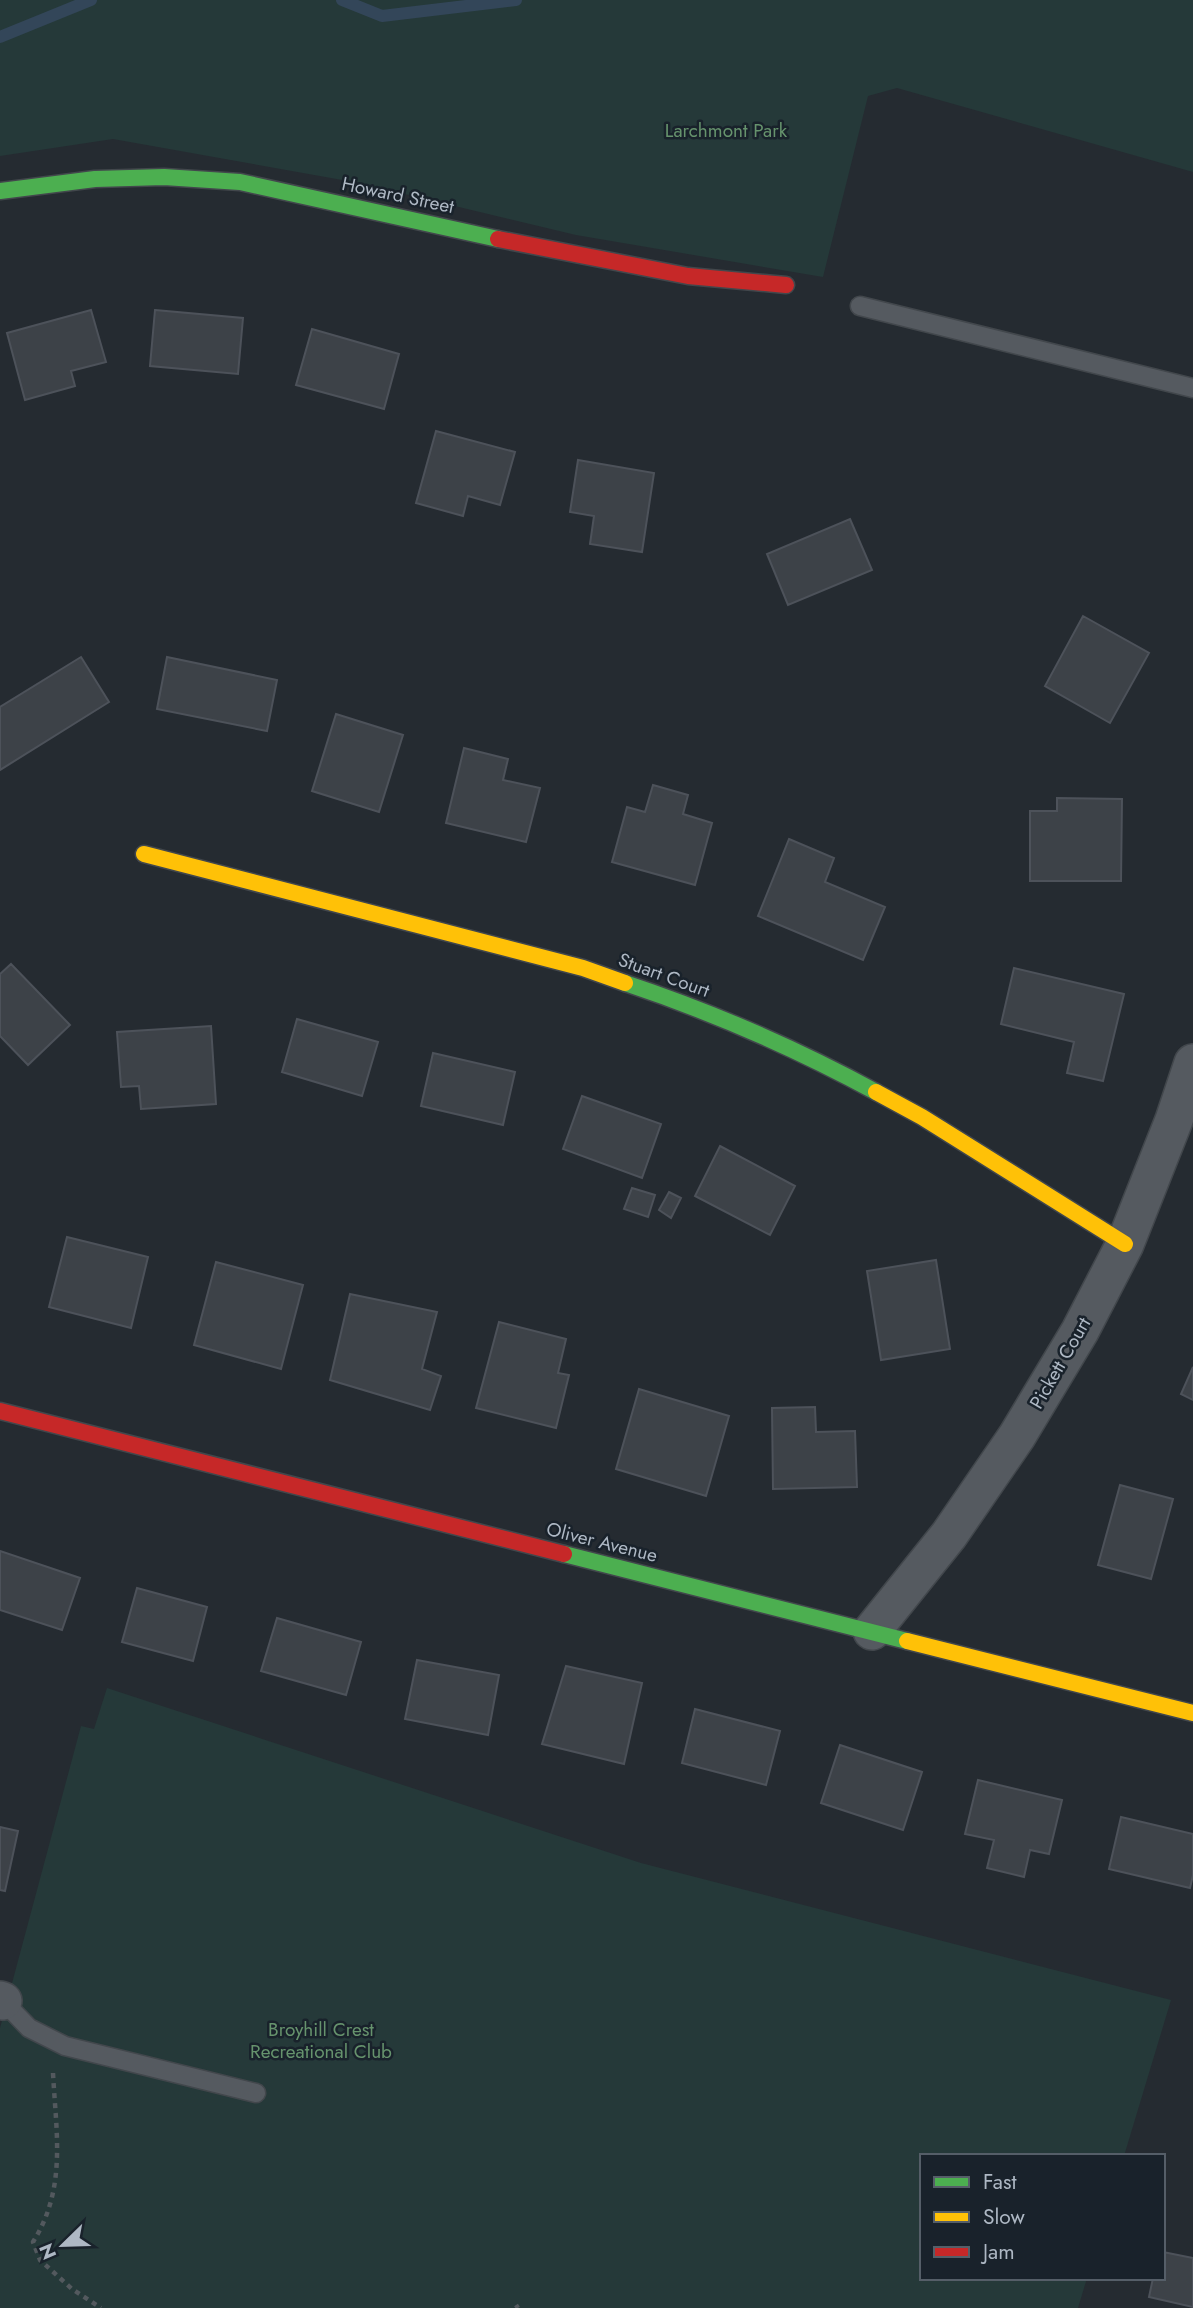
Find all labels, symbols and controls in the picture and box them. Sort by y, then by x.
park label: Larchmont Park [665,117,788,144]
street label: Howard Street [339,170,457,220]
street label: Stuart Court [615,946,714,1004]
street label: Pickett Court [1023,1312,1097,1414]
street label: Oliver Avenue [544,1515,661,1569]
park label: Broyhill Crest Recreational Club [250,2016,392,2065]
legend [920,2154,1165,2280]
text: Fast [983,2167,1016,2197]
text: Slow [983,2202,1025,2232]
north arrow [28,2210,98,2280]
text: Jam [980,2237,1015,2267]
text: N [32,2239,63,2264]

